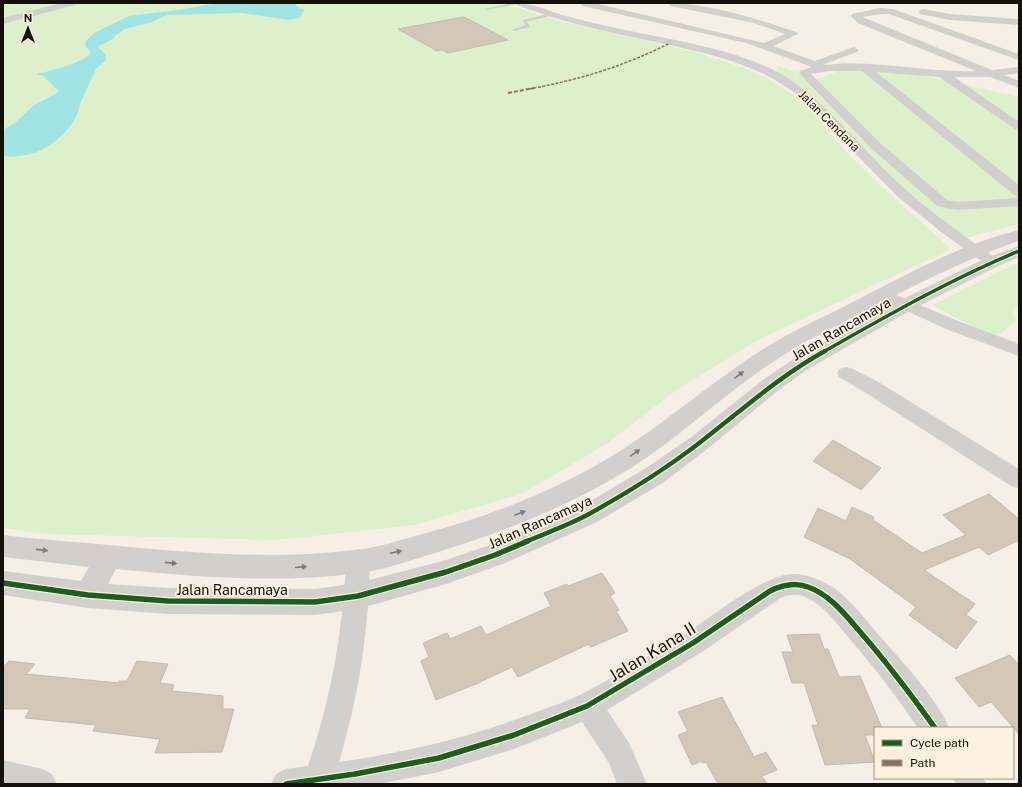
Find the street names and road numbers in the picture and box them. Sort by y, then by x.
street label: Jalan Cendana [796,88,862,154]
street label: Jalan Rancamaya [789,294,893,364]
street label: Jalan Rancamaya [486,492,594,552]
street label: Jalan Rancamaya [176,582,288,598]
street label: Jalan Kana II [605,618,699,686]

